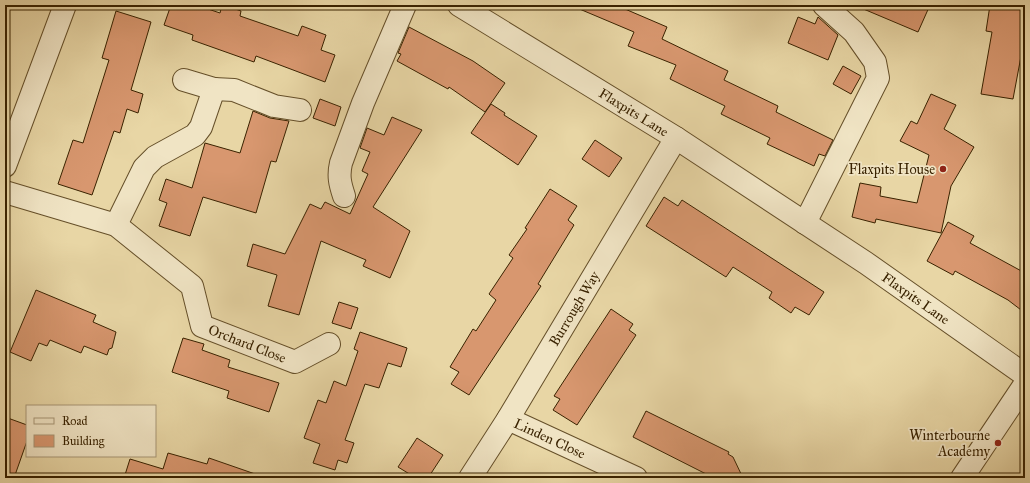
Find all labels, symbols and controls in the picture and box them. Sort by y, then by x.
street label: Flaxpits Lane [596,85,672,140]
place label: Flaxpits House [849,161,935,178]
marker: Flaxpits House [938,164,948,174]
street label: Burrough Way [546,268,604,349]
street label: Flaxpits Lane [879,269,953,328]
street label: Orchard Close [206,321,289,367]
legend [26,405,156,457]
text: Road [62,414,88,428]
street label: Linden Close [511,415,588,463]
place label: Winterbourne Academy [909,427,990,460]
text: Building [62,434,105,449]
marker: Winterbourne Academy [993,438,1003,448]

